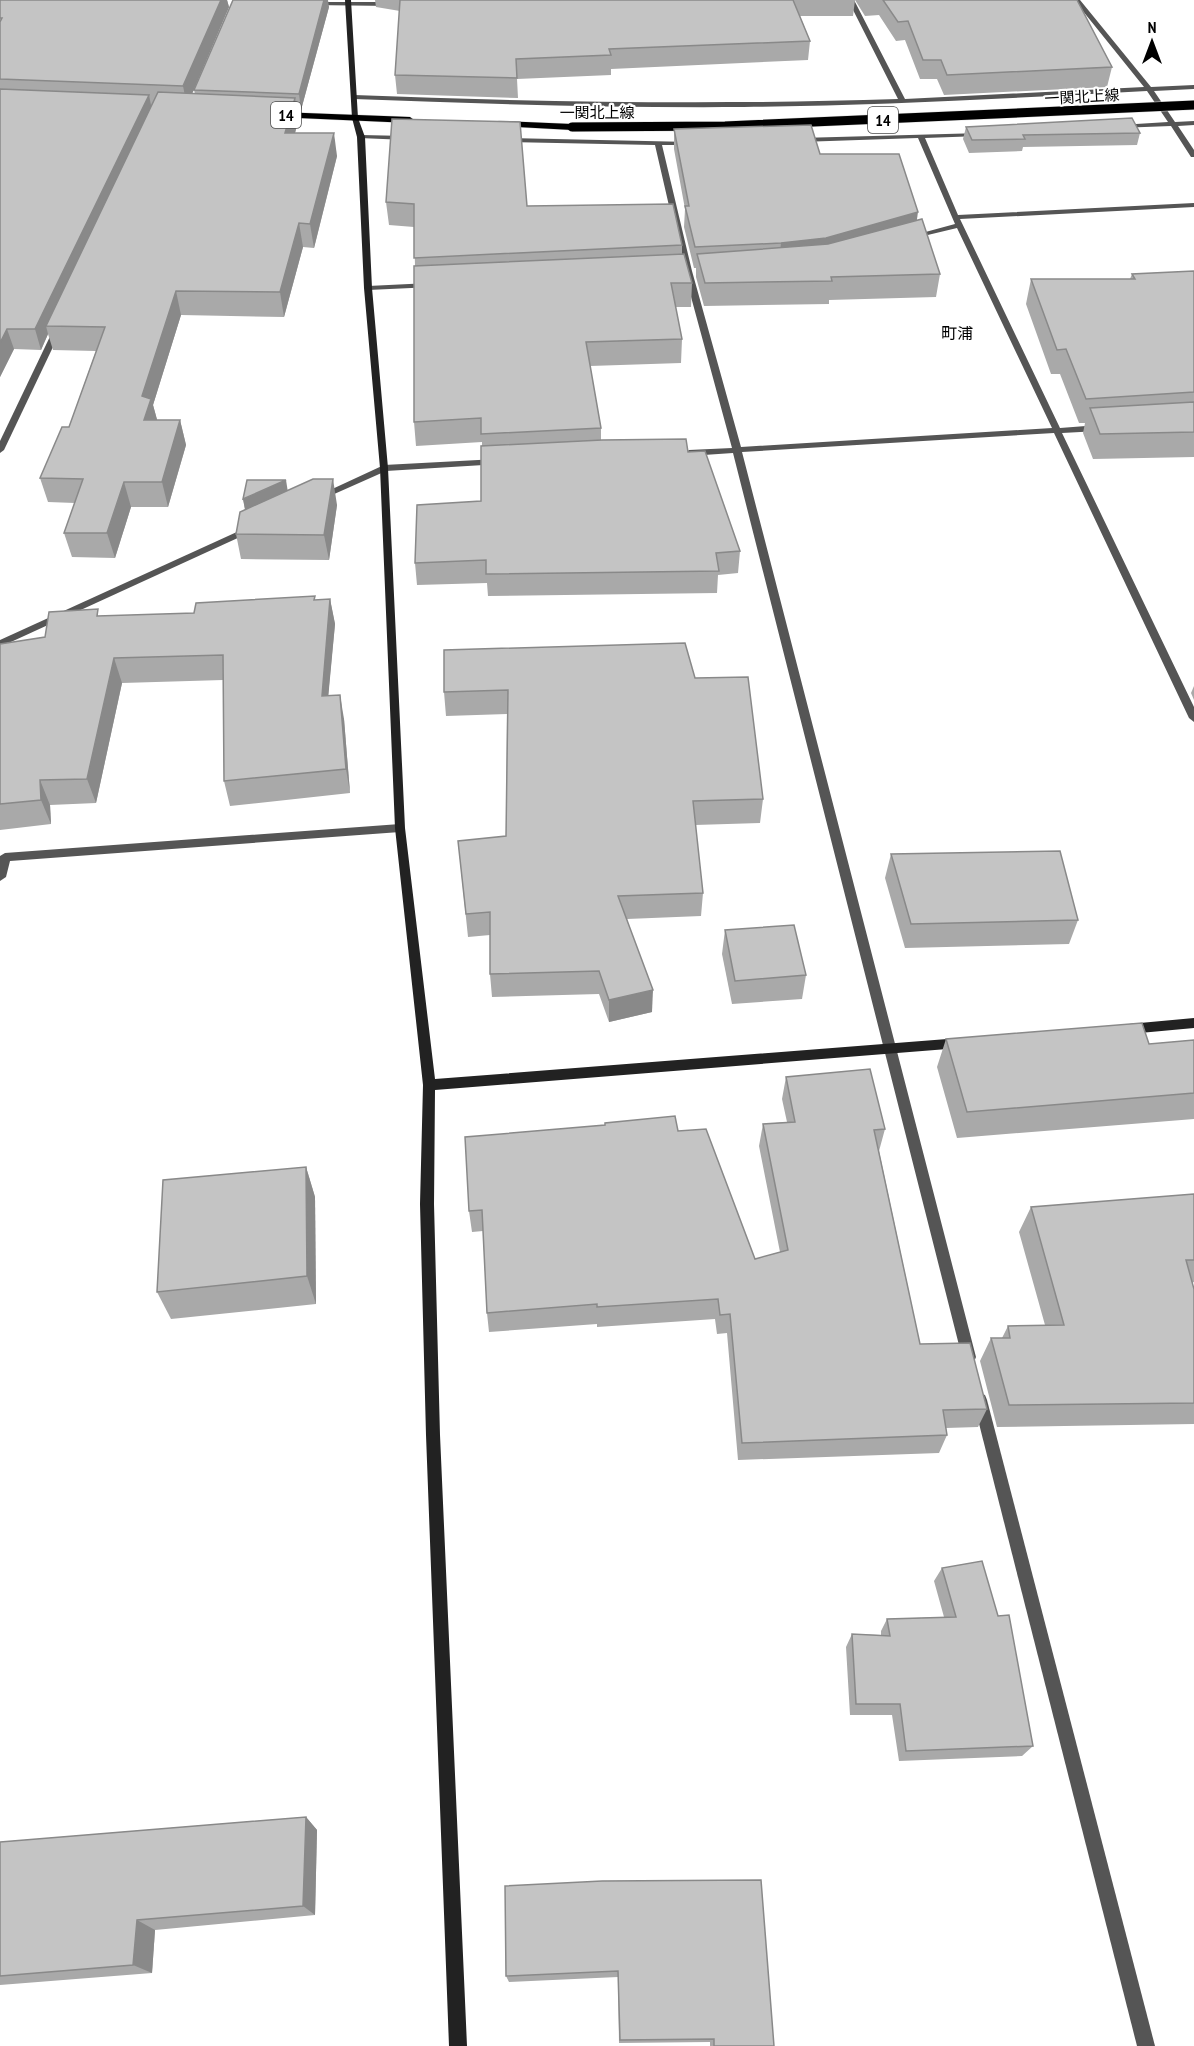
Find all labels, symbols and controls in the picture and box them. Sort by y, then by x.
north arrow [1122,12,1182,72]
text: N [1148,17,1156,37]
street label: 一関北上線 [1044,85,1120,108]
road number: 14 [271,102,301,128]
street label: 一関北上線 [559,103,635,122]
road number: 14 [868,107,898,133]
district label: 町浦 [941,323,973,343]

